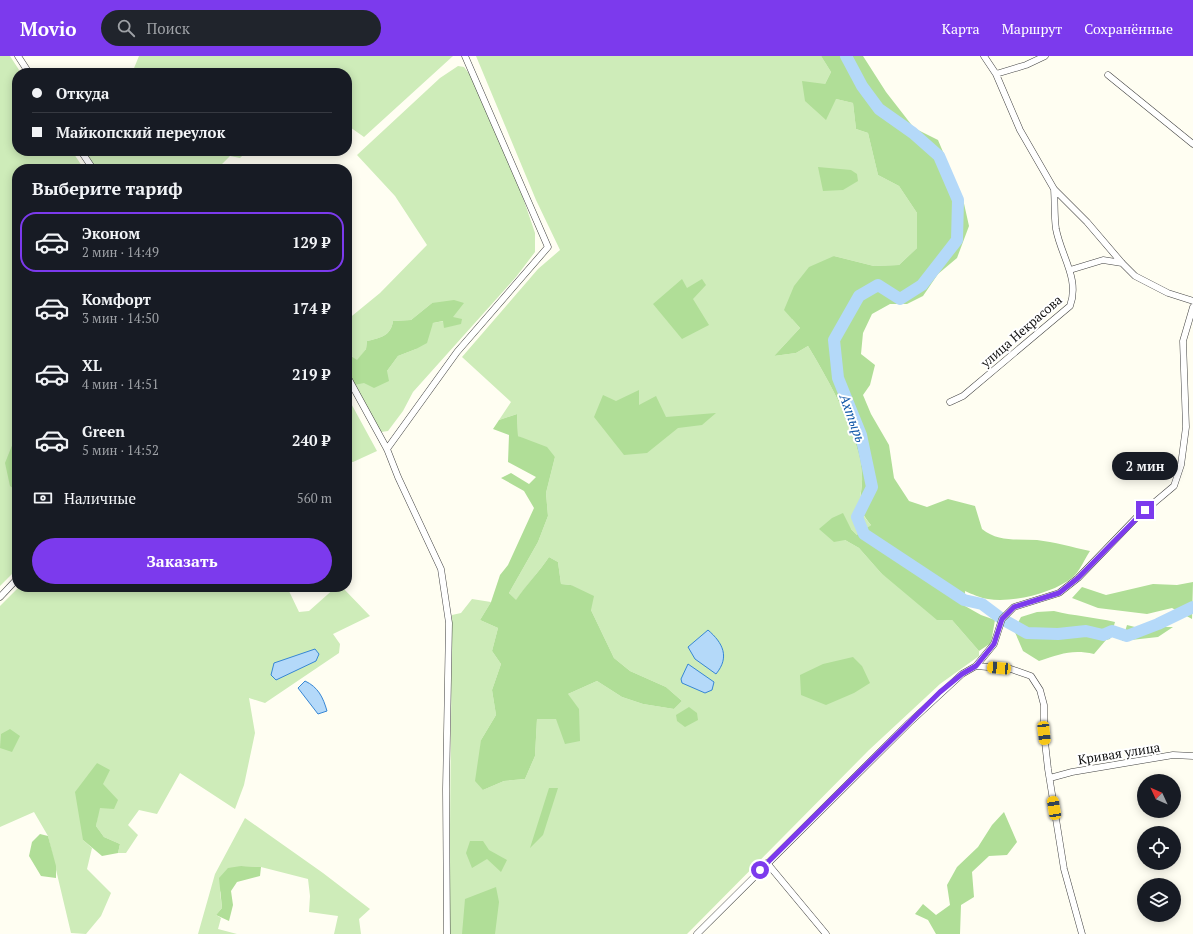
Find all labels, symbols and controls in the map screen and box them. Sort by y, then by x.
search box [101,10,381,46]
text: Movio [20,16,77,41]
icon: search [115,17,137,39]
text: Поиск [147,18,190,38]
text: Карта [942,19,980,38]
text: Маршрут [1002,19,1062,38]
text: Сохранённые [1084,19,1173,38]
text: Откуда [56,83,109,103]
text: Майкопский переулок [56,122,225,142]
text: Выберите тариф [32,176,183,200]
text: Эконом [82,223,140,243]
icon: car [34,224,70,260]
text: 129 ₽ [292,232,330,252]
text: 2 мин · 14:49 [82,243,159,261]
text: Комфорт [82,289,151,309]
icon: car [34,290,70,326]
street label: улица Некрасова [976,290,1066,372]
text: 174 ₽ [292,298,330,318]
text: 3 мин · 14:50 [82,309,159,327]
text: XL [82,355,102,375]
icon: car [34,356,70,392]
text: 219 ₽ [292,364,330,384]
text: 4 мин · 14:51 [82,375,159,393]
water label: Ахтырь [835,390,871,445]
text: Green [82,421,125,441]
icon: car [34,422,70,458]
text: 240 ₽ [292,430,330,450]
text: 5 мин · 14:52 [82,441,159,459]
callout: 2 мин [1112,452,1178,480]
text: 2 мин [1126,457,1164,475]
icon: cash [32,487,54,509]
text: Наличные [64,488,136,508]
text: 560 m [297,489,332,507]
route end [1136,501,1154,519]
button: Заказать [32,538,332,584]
car [987,661,1011,675]
car [1037,720,1051,746]
street label: Кривая улица [1077,738,1162,768]
north arrow [1137,774,1181,818]
map controls [1137,774,1181,922]
car [1046,795,1062,821]
button: locate [1137,826,1181,870]
route start [751,861,769,879]
button: layers [1137,878,1181,922]

